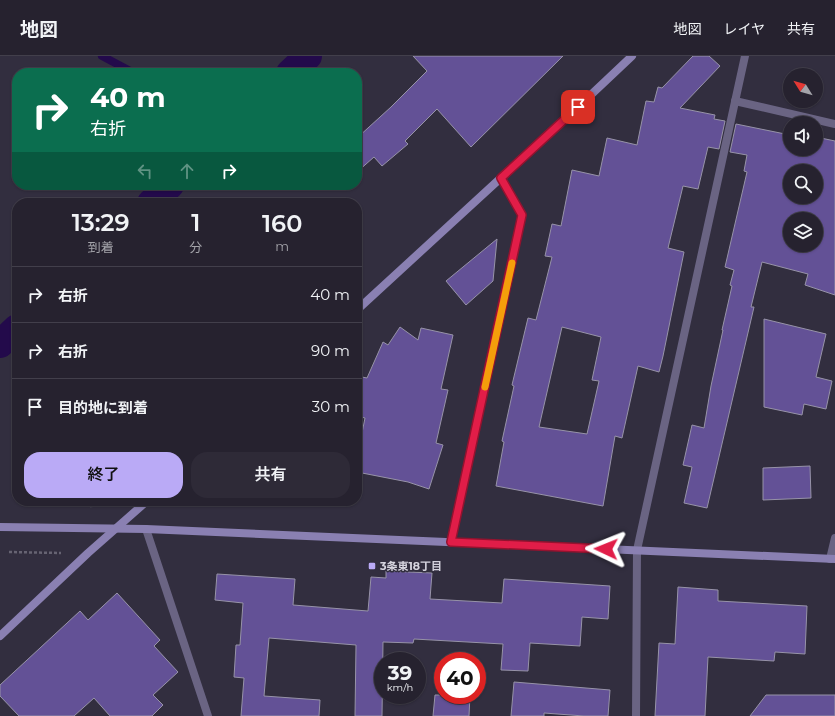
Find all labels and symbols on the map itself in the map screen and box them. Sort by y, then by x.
north arrow [783,68,823,108]
pin [561,90,595,124]
position arrow [585,528,627,570]
place label: 3条東18丁目 [379,559,442,573]
marker: 3条東18丁目 [367,561,377,571]
speed limit sign: 40 [434,652,486,704]

